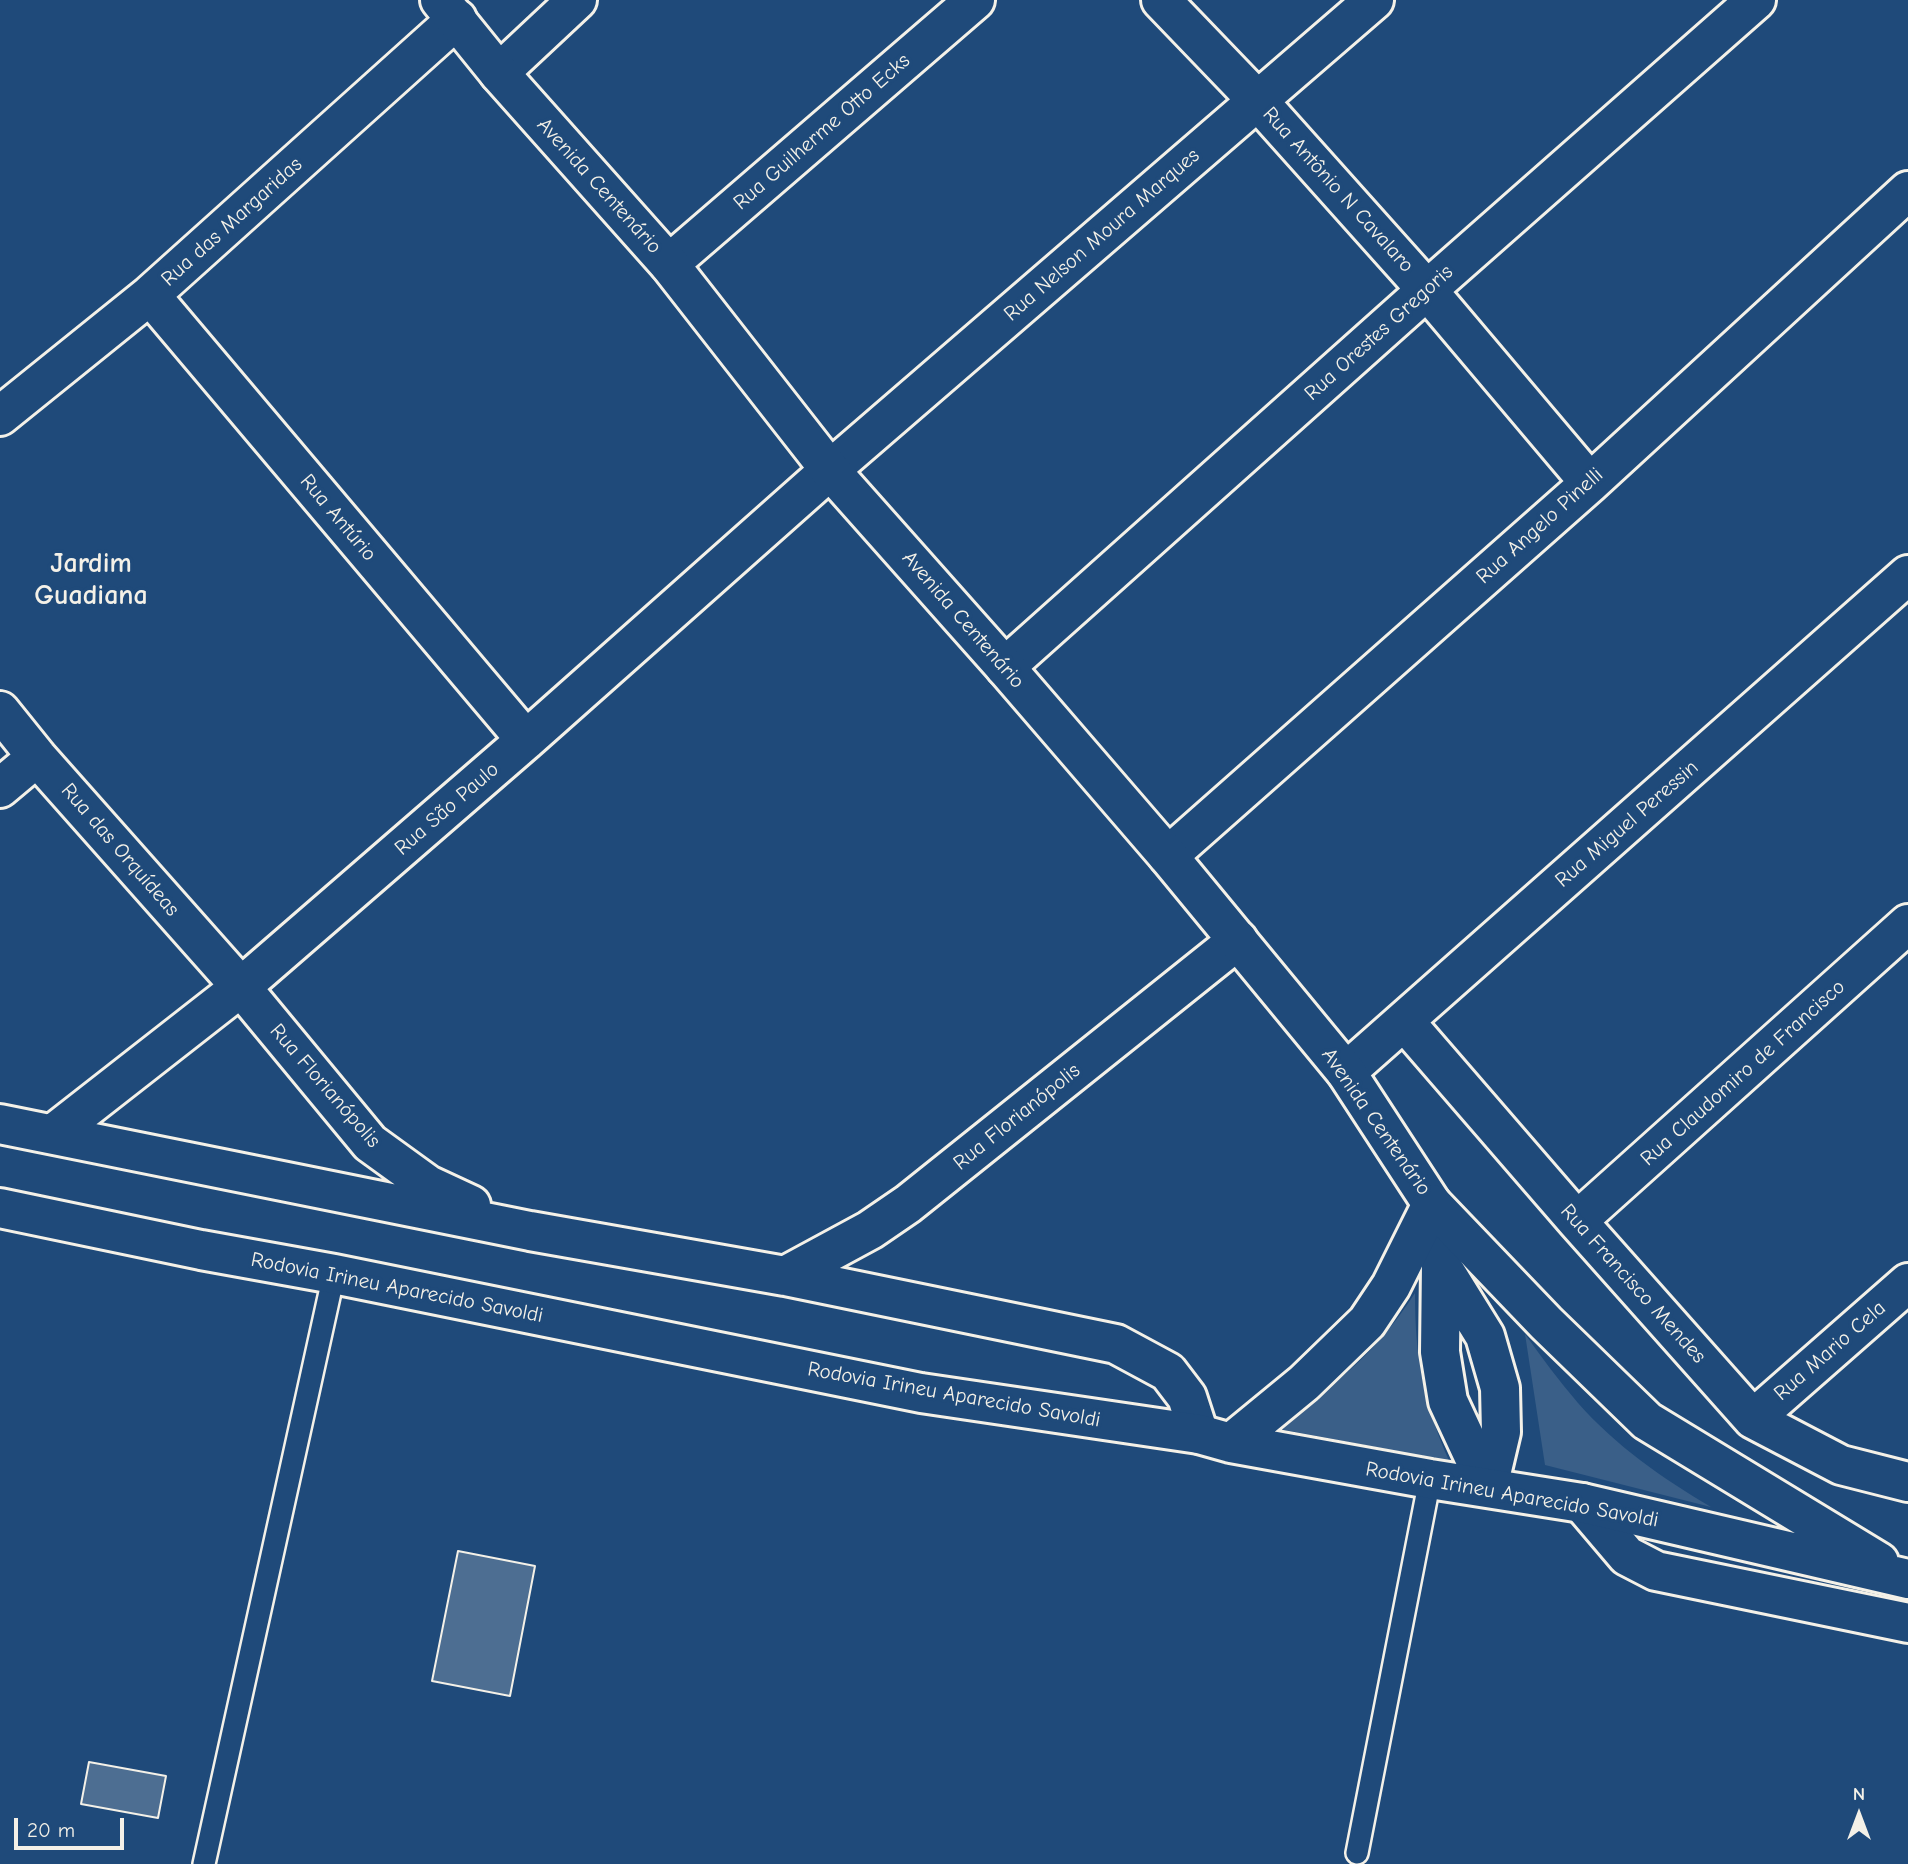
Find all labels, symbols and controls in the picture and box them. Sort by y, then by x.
street label: Rua Guilherme Otto Ecks [728,48,916,216]
street label: Rua Antônio N Cavalaro [1257,102,1419,278]
street label: Avenida Centenário [531,113,667,259]
street label: Rua Nelson Moura Marques [999,143,1205,327]
street label: Rua das Margaridas [156,152,308,292]
street label: Rua Orestes Gregoris [1300,260,1458,406]
street label: Rua Angelo Pinelli [1471,462,1609,590]
street label: Rua Antúrio [294,469,382,567]
street label: Avenida Centenário [896,546,1030,694]
district label: Jardim Guadiana [34,547,148,613]
street label: Rua Miguel Peressin [1550,755,1704,893]
street label: Rua São Paulo [390,757,504,861]
street label: Rua das Orquídeas [55,778,185,922]
street label: Rua Claudomiro de Francisco [1636,974,1850,1172]
street label: Rua Florianópolis [264,1019,386,1153]
street label: Avenida Centenário [1316,1043,1436,1201]
street label: Rua Florianópolis [948,1058,1086,1176]
street label: Rua Francisco Mendes [1555,1199,1711,1369]
street label: Rodovia Irineu Aparecido Savoldi [249,1247,545,1329]
street label: Rua Mario Cela [1769,1296,1891,1406]
street label: Rodovia Irineu Aparecido Savoldi [805,1357,1103,1433]
street label: Rodovia Irineu Aparecido Savoldi [1363,1457,1661,1533]
north arrow [1824,1780,1894,1850]
text: N [1853,1783,1865,1805]
scale bar [18,1804,128,1848]
text: 20 m [27,1818,75,1842]

